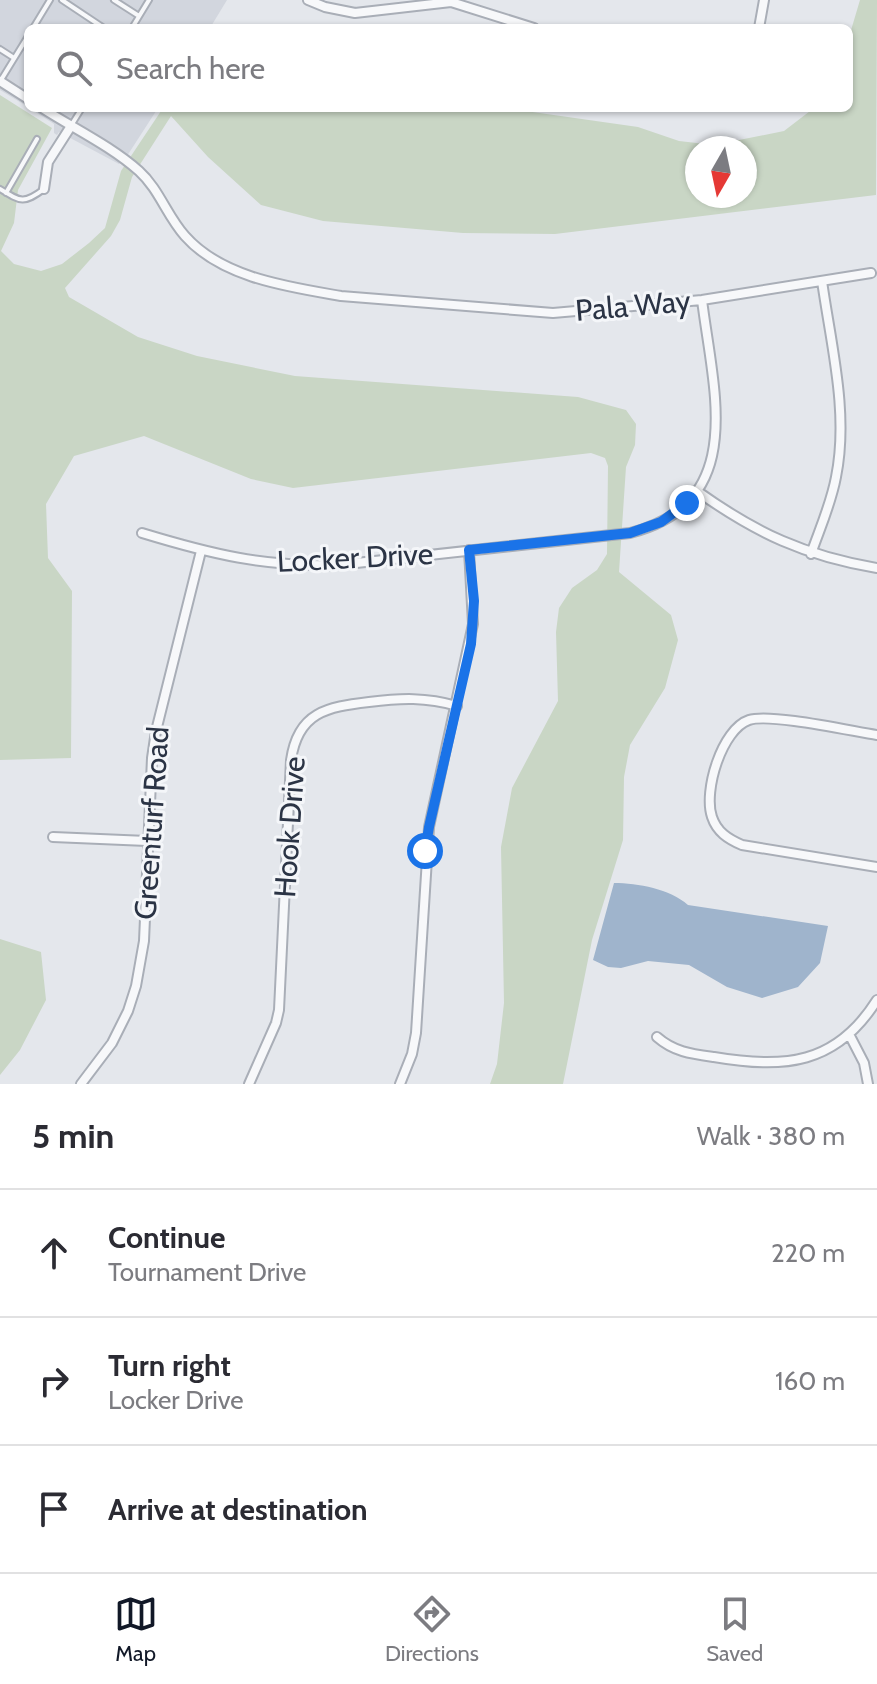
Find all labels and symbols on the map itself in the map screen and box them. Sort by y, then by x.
north arrow [685,136,757,208]
street label: Pala Way [574,282,692,329]
route end [669,485,705,521]
street label: Locker Drive [276,535,434,580]
street label: Greenturf Road [126,725,177,921]
street label: Hook Drive [266,755,313,899]
route start [407,833,443,869]

